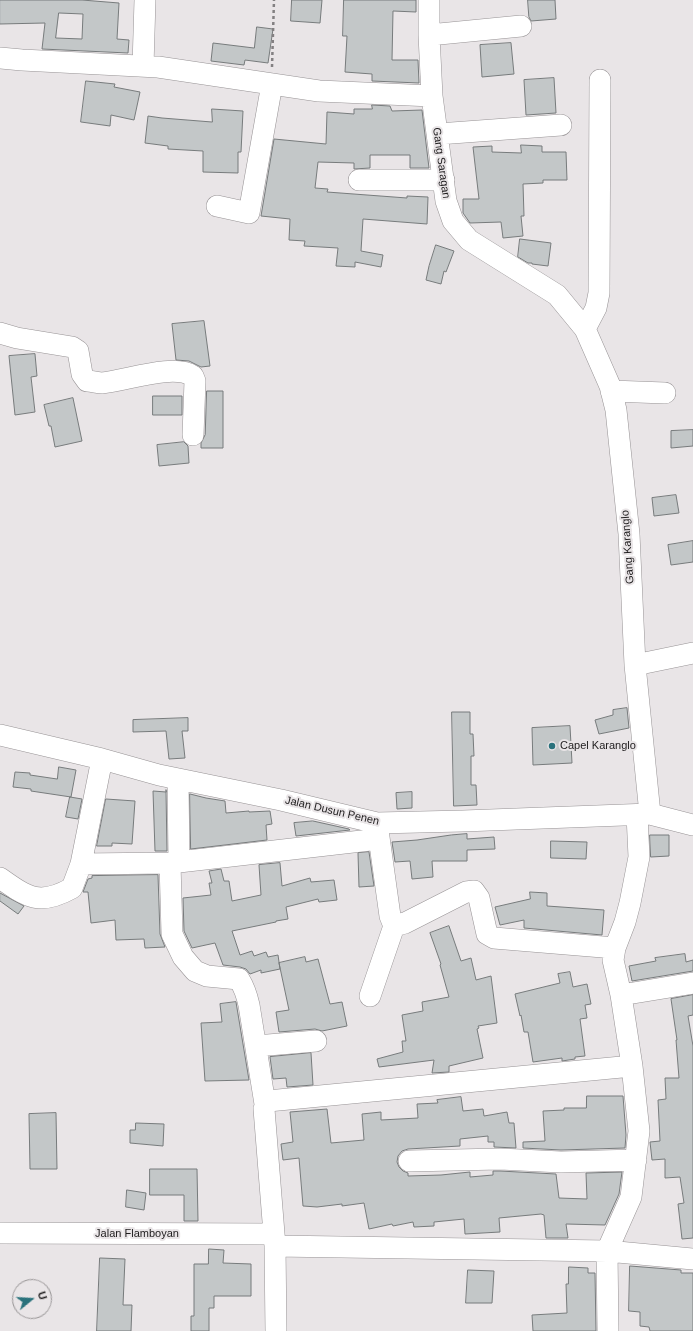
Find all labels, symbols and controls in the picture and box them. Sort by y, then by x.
street label: Gang Saragan [429,127,453,199]
street label: Gang Karanglo [619,510,637,584]
place label: Capel Karanglo [560,739,636,753]
marker: Capel Karanglo [547,741,557,751]
street label: Jalan Dusun Penen [284,794,380,828]
street label: Jalan Flamboyan [95,1227,179,1241]
north arrow [12,1279,52,1319]
text: U [36,1290,49,1301]

